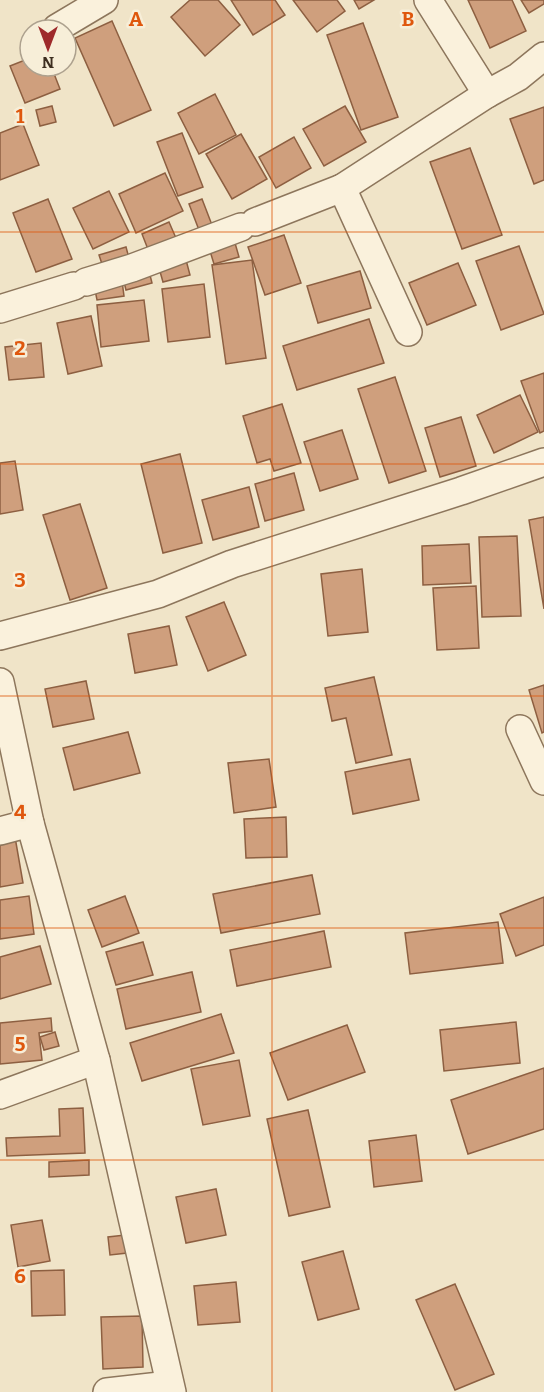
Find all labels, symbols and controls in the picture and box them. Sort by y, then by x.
text: A [129,7,144,31]
text: B [402,7,415,31]
north arrow [18,18,78,78]
text: N [42,53,54,72]
text: 1 [16,104,25,128]
text: 2 [14,336,26,360]
text: 3 [14,568,26,592]
text: 4 [14,800,26,824]
text: 5 [15,1032,26,1056]
text: 6 [14,1264,26,1288]

